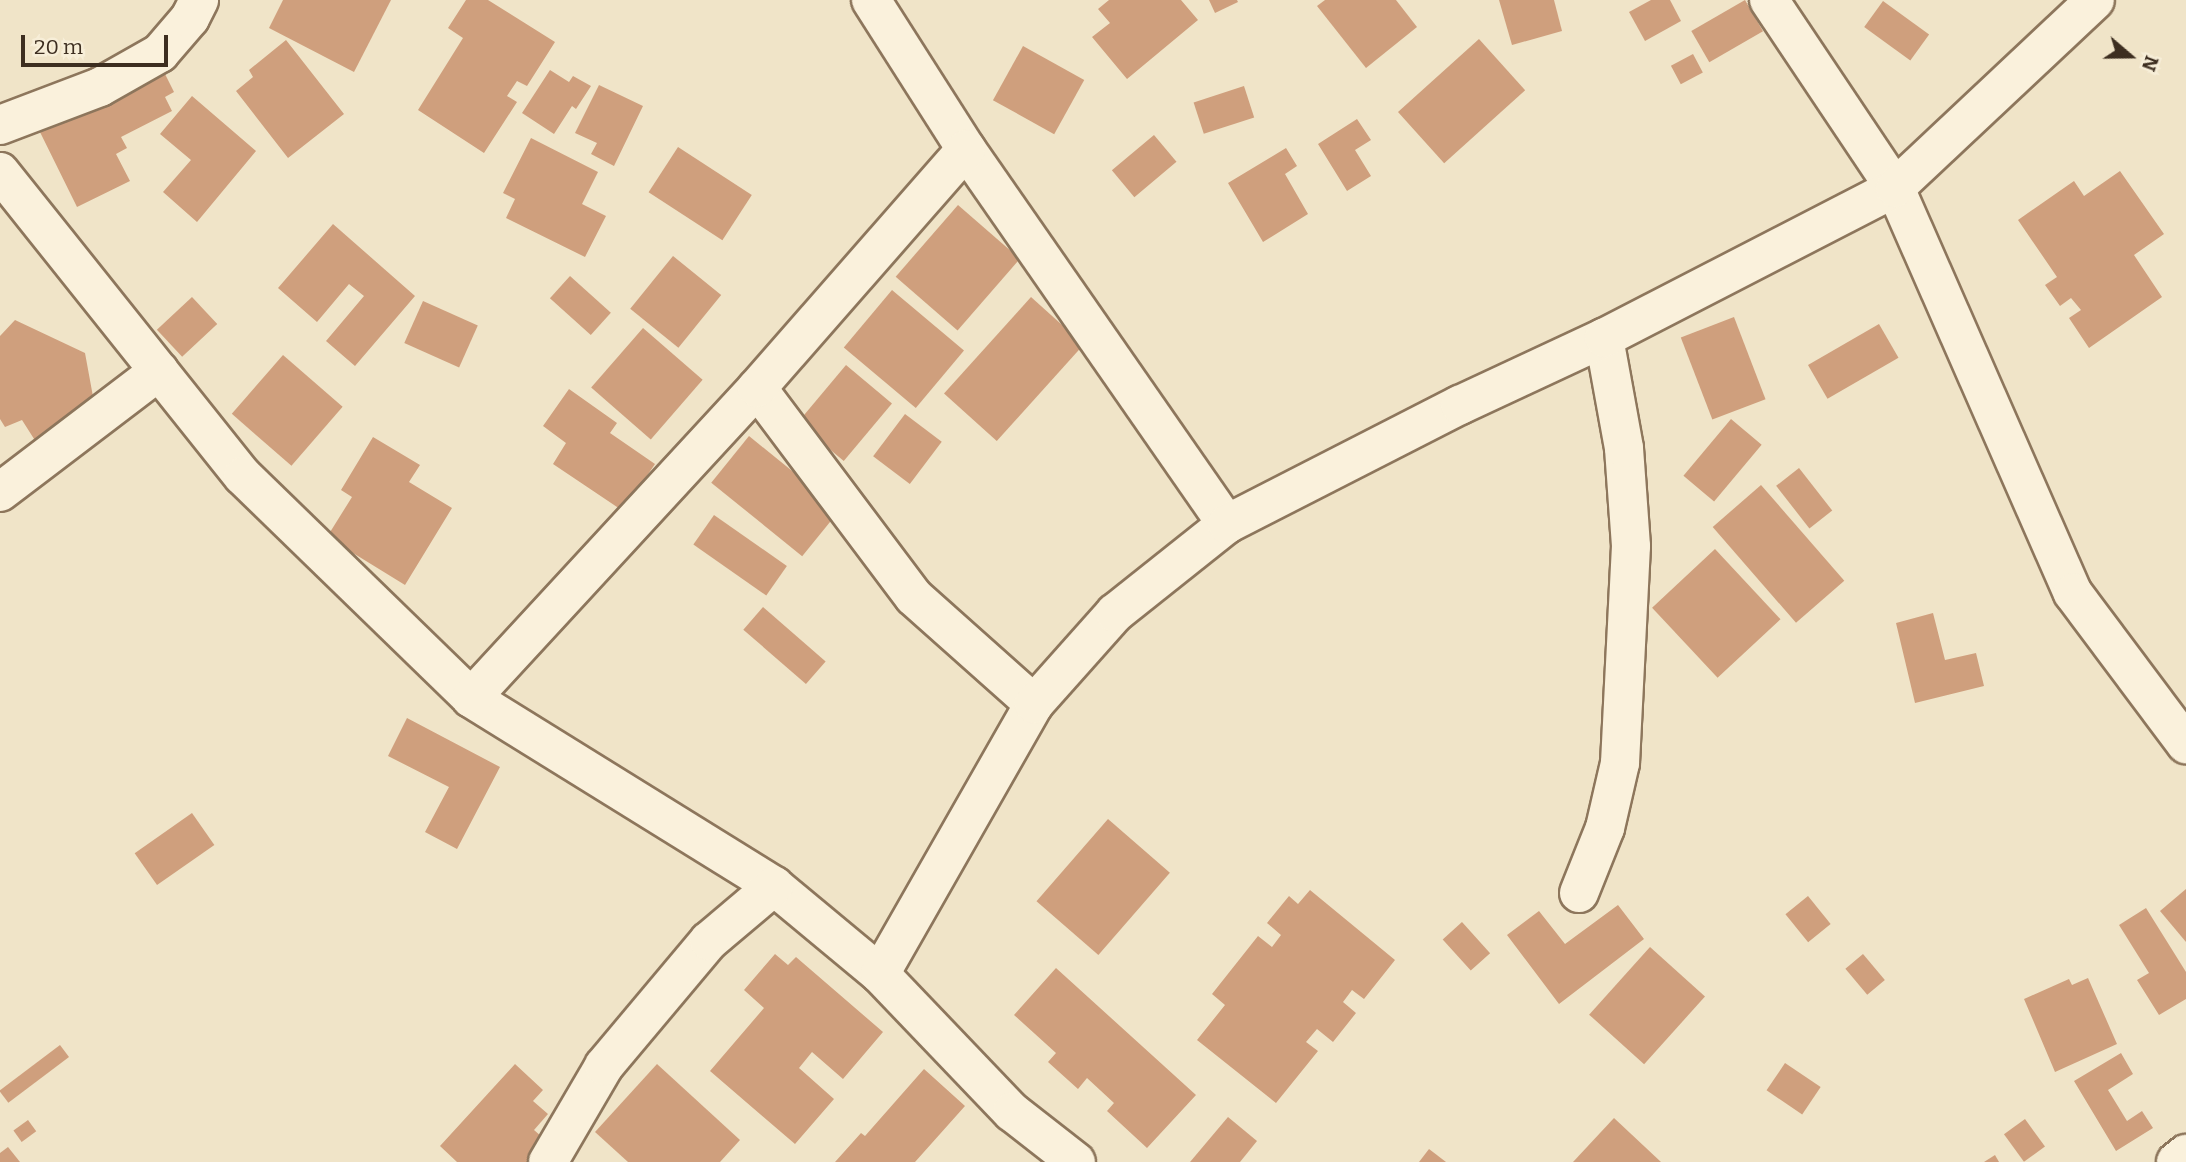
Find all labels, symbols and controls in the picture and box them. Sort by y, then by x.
scale bar [24,21,172,65]
north arrow [2095,21,2165,91]
text: 20 m [34,34,83,60]
text: N [2137,53,2164,74]

